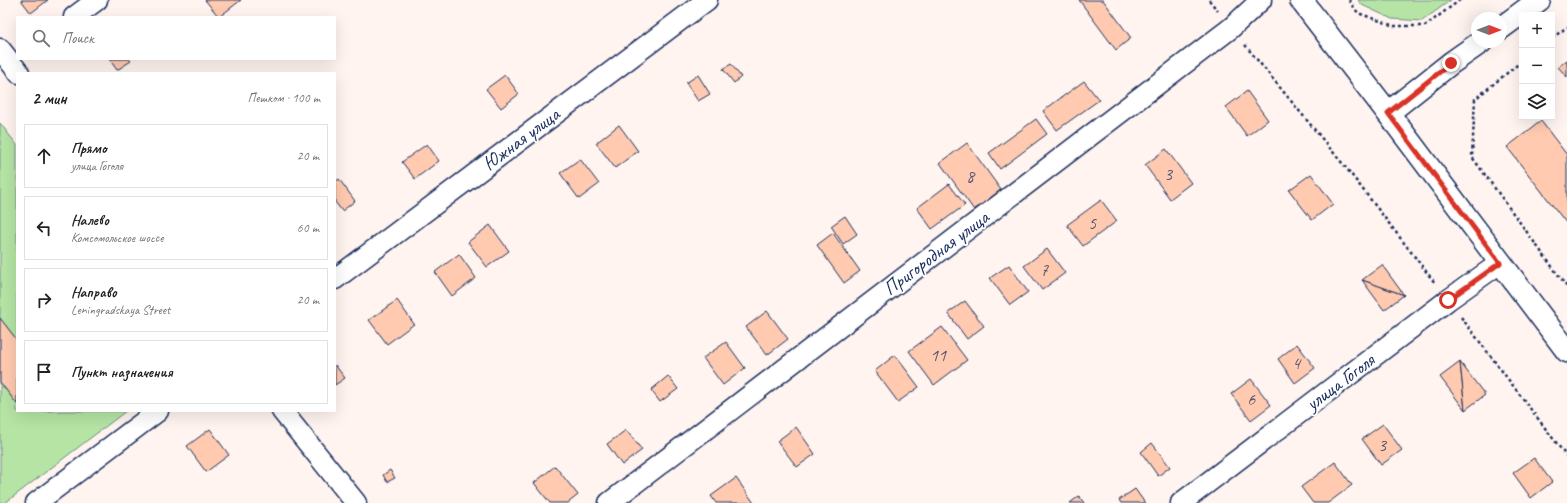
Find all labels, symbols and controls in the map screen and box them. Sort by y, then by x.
north arrow [1471,12,1507,48]
map controls [1519,12,1555,120]
button: + [1519,12,1555,48]
search box [16,16,336,60]
icon: search [30,27,52,49]
text: Поиск [62,29,94,48]
button: − [1519,48,1555,84]
route end [1442,54,1460,72]
button: layers [1519,84,1555,120]
text: 2 мин [32,88,67,109]
text: Пешком · 100 m [247,90,320,106]
street label: Южная улица [478,101,566,176]
text: Прямо [71,139,107,158]
icon: ahead [33,145,55,167]
text: 20 m [297,148,319,164]
text: улица Гоголя [71,158,123,174]
house number: 3 [1164,163,1174,185]
house number: 8 [966,165,976,187]
street label: Пригородная улица [878,204,995,301]
text: Налево [71,211,109,230]
house number: 5 [1088,212,1097,234]
icon: left [33,217,55,239]
text: 60 m [297,220,319,236]
text: Комсомольское шоссе [71,230,163,246]
house number: 7 [1040,259,1049,281]
text: Направо [71,283,117,302]
icon: right [33,289,55,311]
route start [1439,291,1457,309]
text: 20 m [297,292,319,308]
text: Leningradskaya Street [71,302,170,318]
house number: 11 [930,344,947,366]
street label: улица Гоголя [1300,347,1381,417]
house number: 4 [1292,352,1302,374]
icon: arrive [33,361,55,383]
text: Пункт назначения [71,363,173,382]
house number: 6 [1247,388,1256,410]
house number: 3 [1378,434,1388,456]

